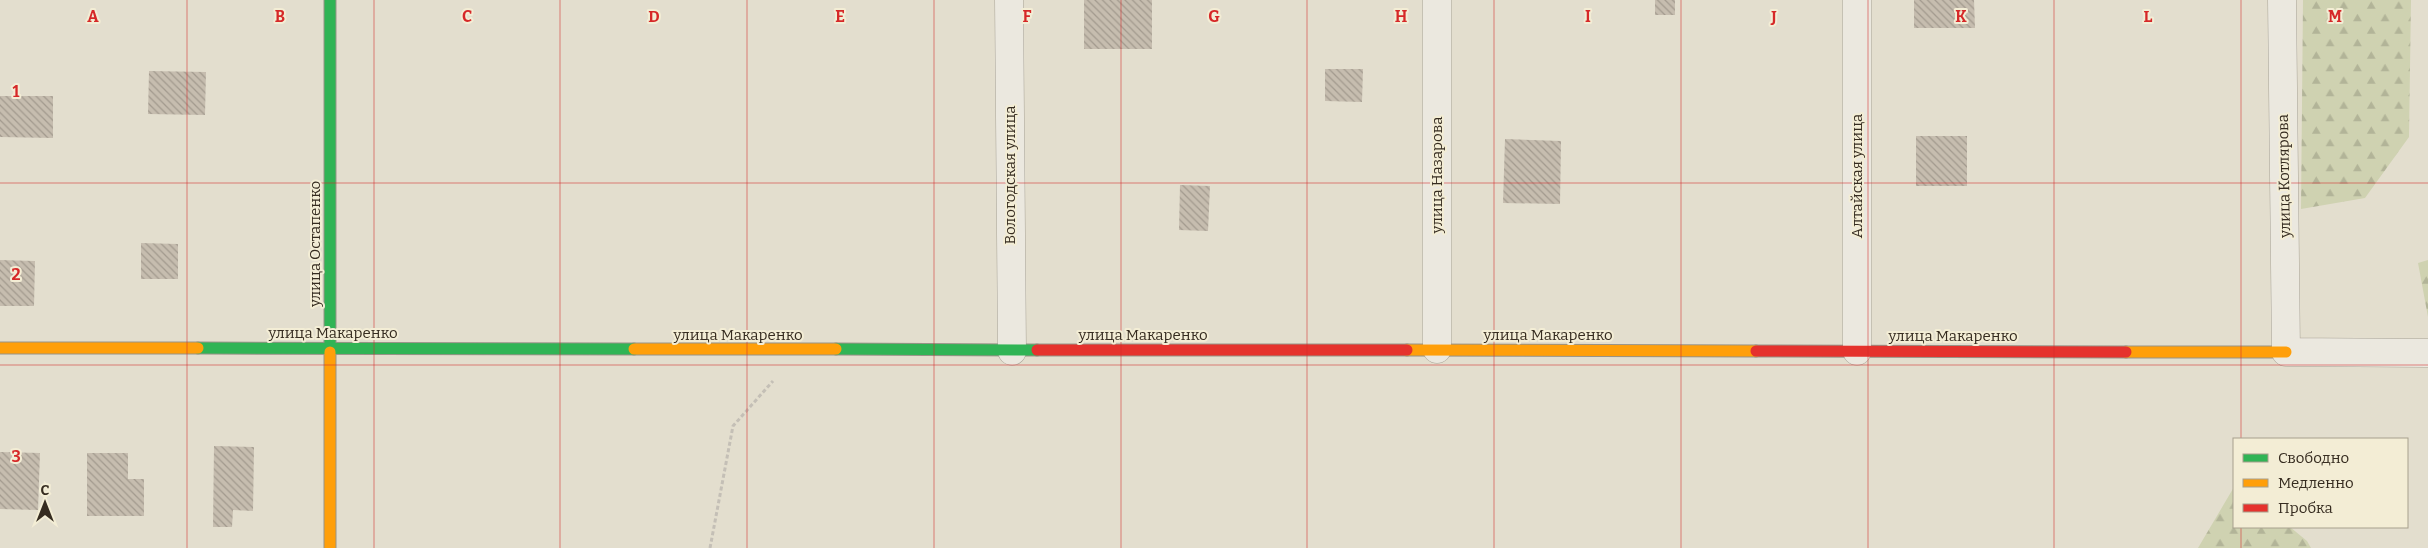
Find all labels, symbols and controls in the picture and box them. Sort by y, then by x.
text: A [87,7,99,26]
text: B [275,7,285,26]
text: C [462,7,472,26]
text: D [648,7,660,26]
text: E [835,7,845,26]
text: F [1023,7,1032,26]
text: G [1208,7,1220,26]
text: H [1395,7,1408,26]
text: I [1585,7,1591,26]
text: J [1770,7,1777,26]
text: K [1955,7,1967,26]
text: L [2144,7,2153,26]
text: M [2328,7,2342,26]
text: 1 [13,82,20,101]
street label: Вологодская улица [1001,105,1019,245]
street label: Алтайская улица [1848,114,1866,238]
street label: улица Котлярова [2274,114,2294,239]
street label: улица Назарова [1428,117,1446,234]
street label: улица Остапенко [306,181,324,308]
text: 2 [11,265,21,284]
street label: улица Макаренко [267,324,398,342]
street label: улица Макаренко [672,326,803,344]
street label: улица Макаренко [1077,326,1208,344]
street label: улица Макаренко [1482,326,1613,344]
street label: улица Макаренко [1887,327,2018,345]
legend [2233,438,2408,528]
text: 3 [11,447,21,466]
text: Свободно [2278,449,2349,467]
text: Медленно [2278,474,2354,492]
north arrow [20,478,70,528]
text: С [41,482,50,499]
text: Пробка [2278,499,2333,517]

